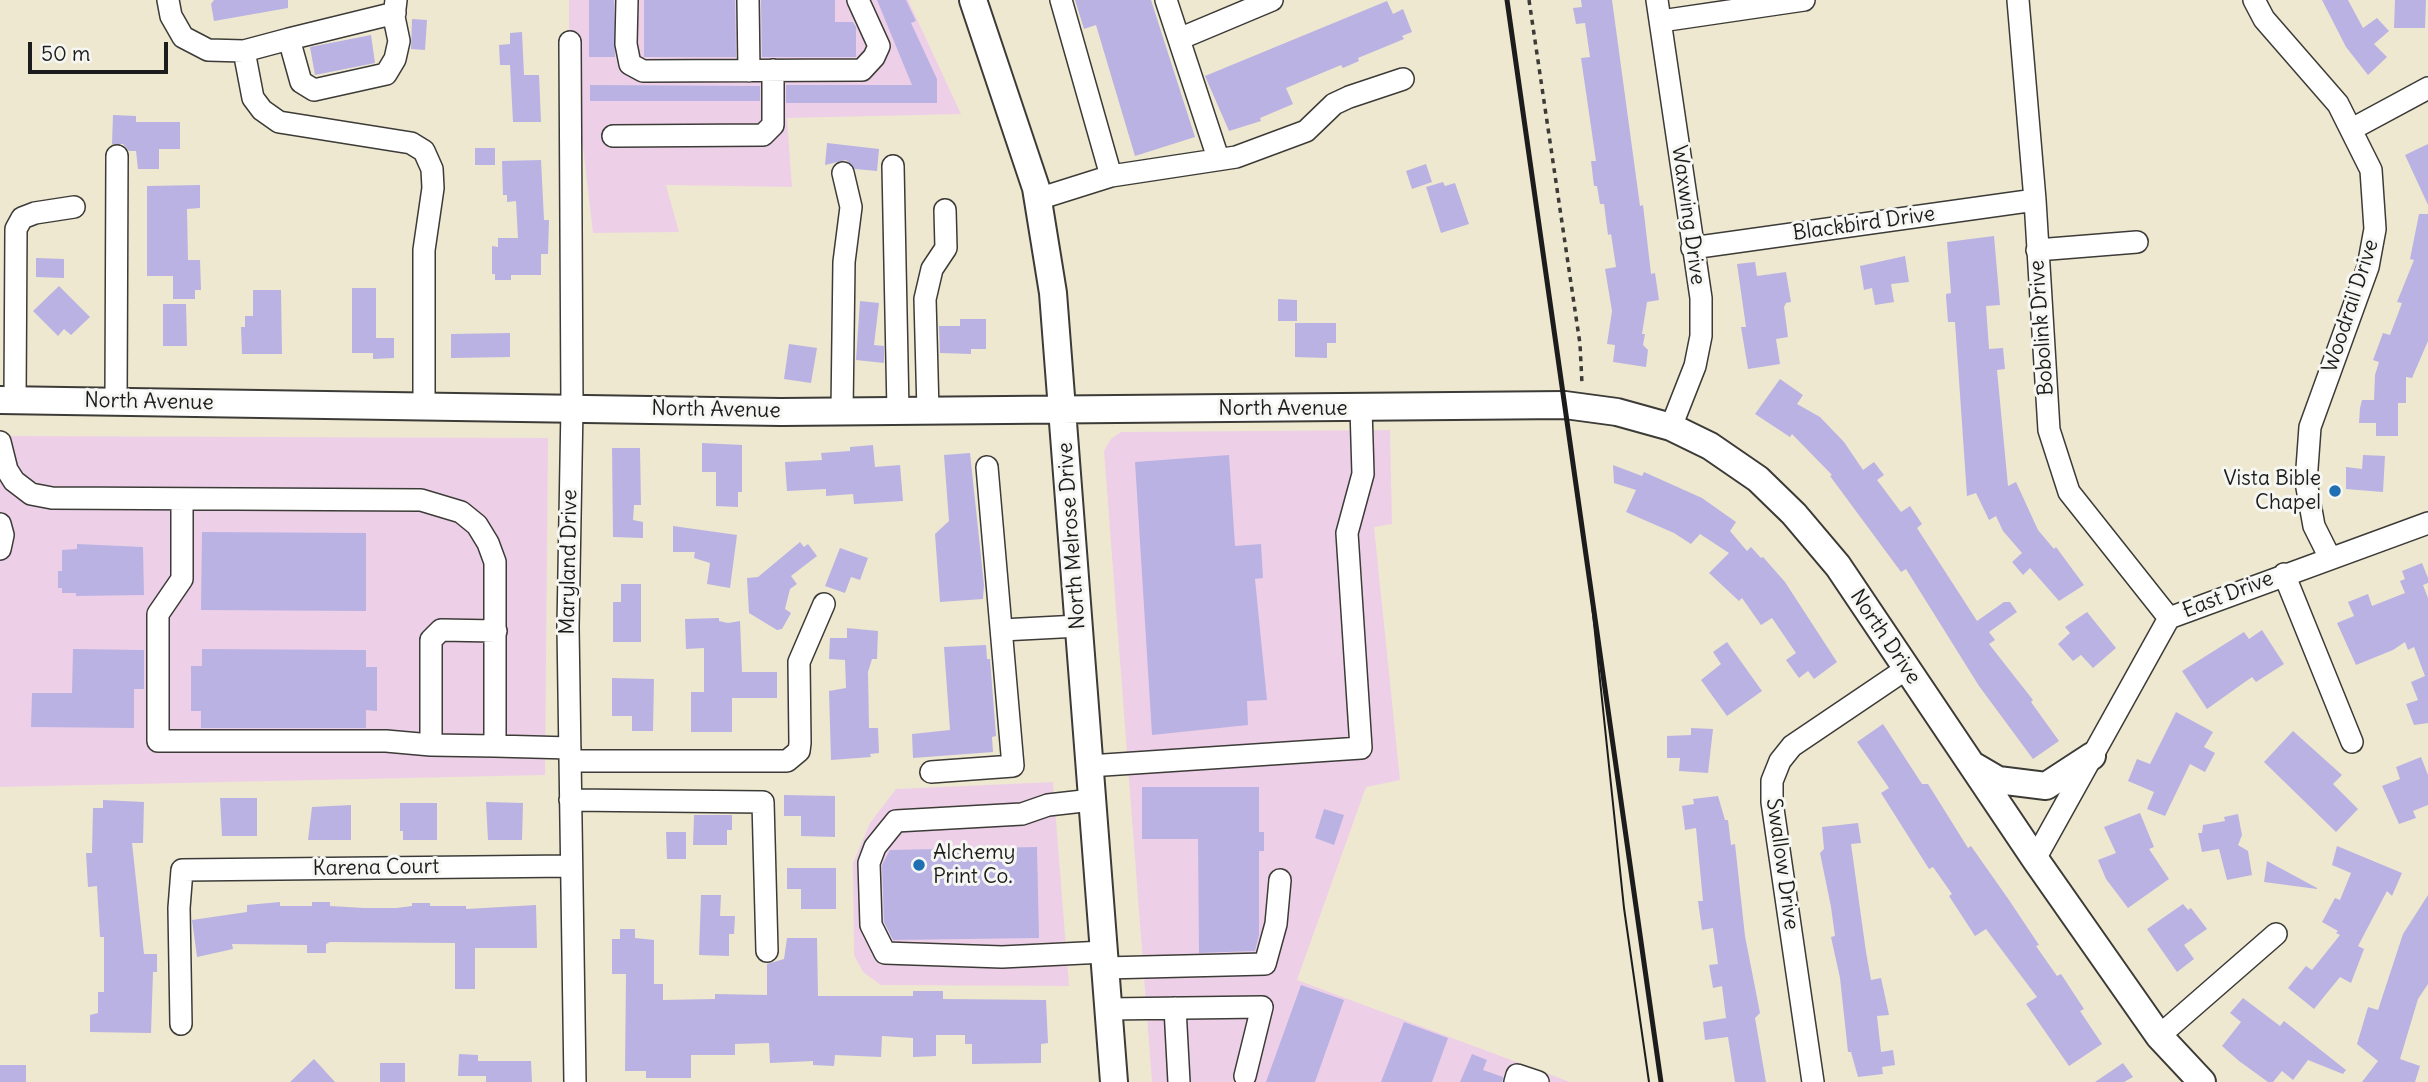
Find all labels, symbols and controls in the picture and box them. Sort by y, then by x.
scale bar [32,28,172,72]
text: 50 m [41,40,90,67]
street label: Waxwing Drive [1666,144,1710,286]
street label: Blackbird Drive [1791,202,1937,246]
street label: Woodrail Drive [2318,236,2384,376]
street label: Bobolink Drive [2025,259,2059,397]
street label: North Avenue [84,388,214,416]
street label: North Avenue [651,396,781,424]
street label: North Avenue [1218,396,1348,422]
street label: North Melrose Drive [1053,442,1091,630]
place label: Vista Bible Chapel [2223,466,2321,516]
marker: Vista Bible Chapel [2327,483,2343,499]
street label: Maryland Drive [555,489,583,635]
street label: East Drive [2179,566,2277,624]
street label: North Drive [1844,585,1926,689]
street label: Swallow Drive [1760,797,1804,931]
place label: Alchemy Print Co. [933,840,1016,890]
street label: Karena Court [313,854,439,882]
marker: Alchemy Print Co. [911,857,927,873]

